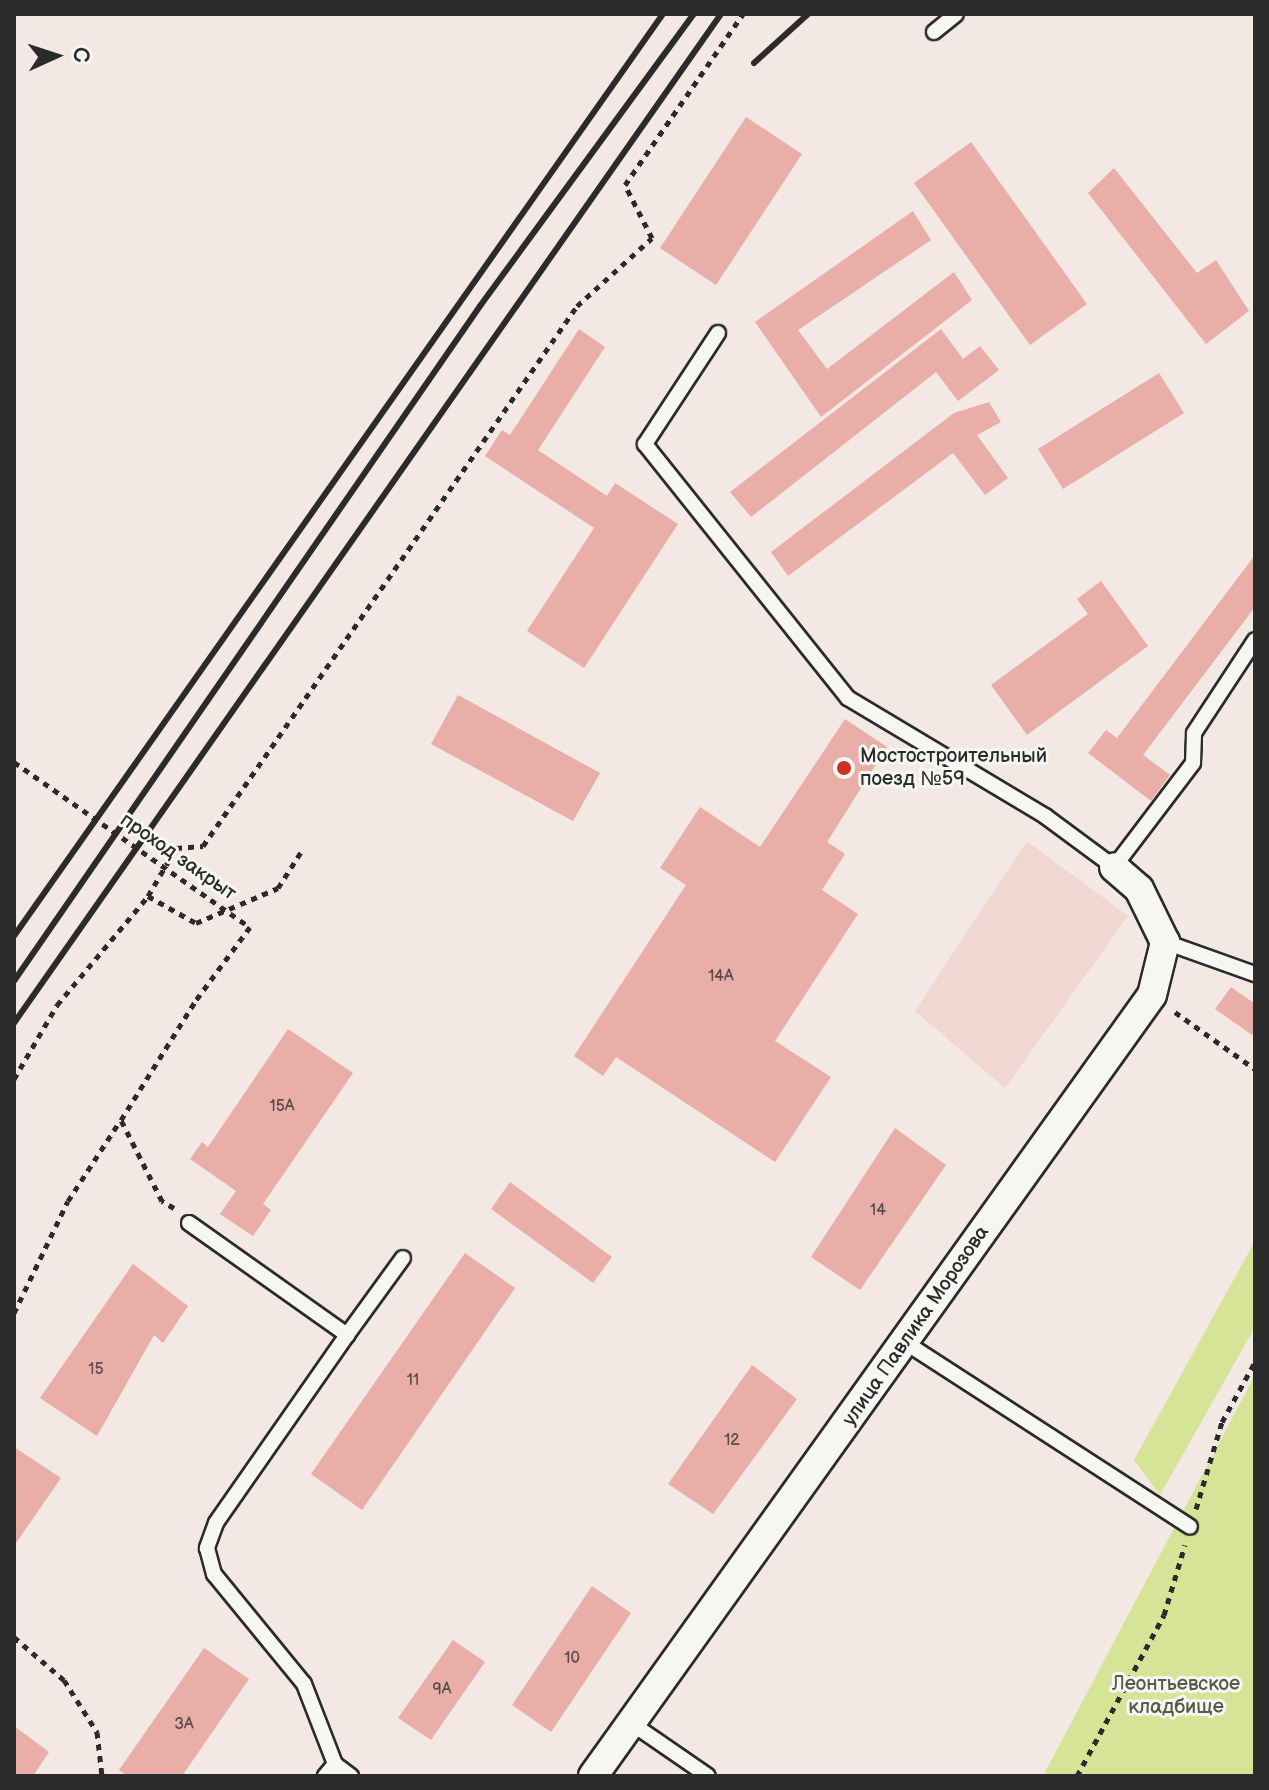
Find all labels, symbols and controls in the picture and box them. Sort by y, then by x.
north arrow [16,16,96,96]
text: С [67,46,94,63]
place label: Мостостроительный поезд №59 [860,744,1047,791]
marker: Мостостроительный поезд №59 [835,759,853,777]
street label: проход закрыт [115,808,241,906]
house number: 14А [708,967,734,987]
house number: 15А [269,1097,295,1117]
house number: 14 [870,1201,886,1221]
street label: улица Павлика Морозова [838,1221,994,1431]
house number: 15 [88,1360,104,1380]
house number: 11 [407,1371,419,1391]
house number: 12 [724,1431,740,1451]
house number: 10 [564,1649,580,1669]
park label: Леонтьевское кладбище [1112,1673,1240,1720]
house number: 9А [433,1680,451,1700]
house number: 3А [174,1715,194,1735]

